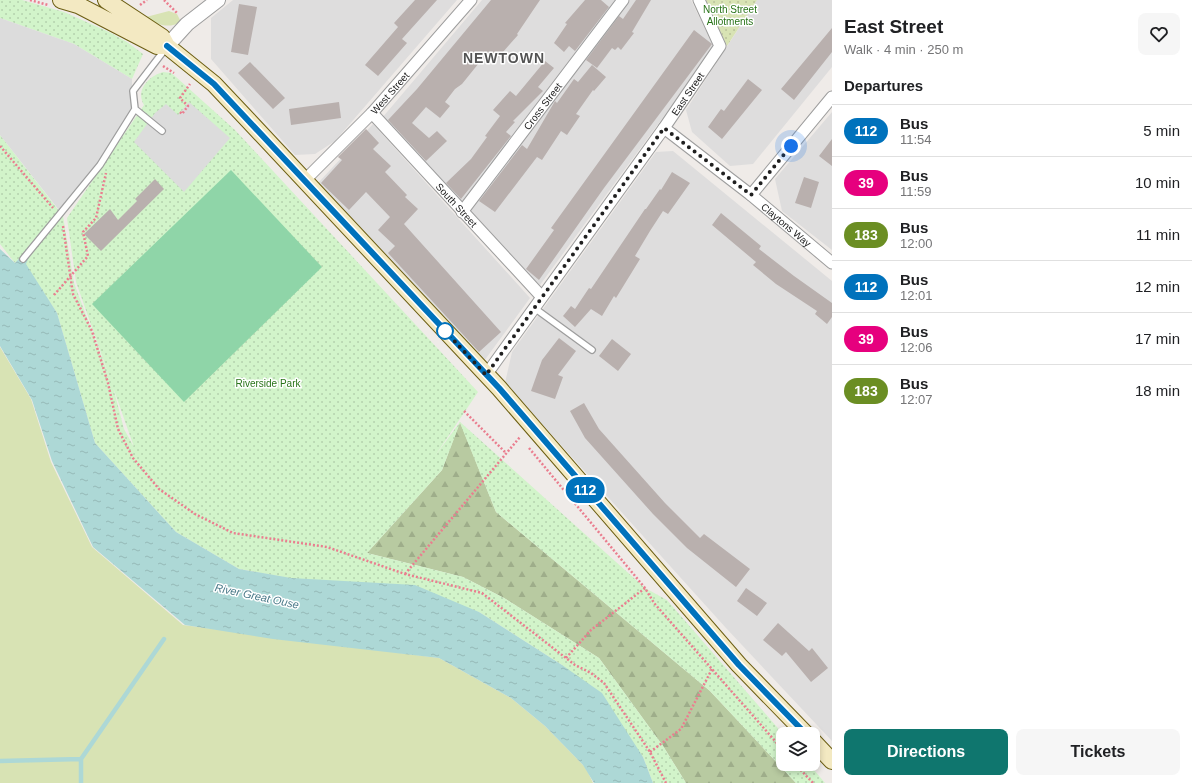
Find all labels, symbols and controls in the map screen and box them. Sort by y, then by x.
park label: North Street Allotments [703,4,757,27]
button: heart [1138,13,1180,55]
text: East Street [844,16,943,37]
text: Walk · 4 min · 250 m [844,42,963,57]
district label: NEWTOWN [463,50,545,66]
street label: West Street [368,69,411,116]
street label: East Street [669,70,706,117]
text: Departures [844,77,923,94]
street label: Cross Street [521,80,564,132]
text: Bus [900,115,928,132]
text: 5 min [1143,122,1180,139]
text: 112 [855,123,877,139]
text: 11:54 [900,132,932,147]
your location [781,136,801,156]
text: Bus [900,167,928,184]
text: 10 min [1135,174,1180,191]
text: 39 [858,175,874,191]
street label: South Street [434,181,480,229]
text: 11:59 [900,184,932,199]
street label: Claytons Way [759,201,813,249]
text: Bus [900,219,928,236]
text: 11 min [1136,226,1180,243]
text: 183 [854,227,878,243]
text: 12:00 [900,236,933,251]
text: Bus [900,271,928,288]
text: 12 min [1135,278,1180,295]
text: 112 [855,279,877,295]
text: 12:01 [900,288,933,303]
unlabelled marker [436,322,454,340]
text: Bus [900,323,928,340]
text: 17 min [1135,330,1180,347]
text: 39 [858,331,874,347]
text: 12:06 [900,340,933,355]
text: Bus [900,375,928,392]
park label: Riverside Park [235,378,302,389]
text: 18 min [1135,382,1180,399]
text: 183 [854,383,878,399]
text: 12:07 [900,392,933,407]
line badge: 112 [562,477,608,503]
text: 112 [574,482,596,498]
water label: River Great Ouse [214,581,300,611]
map controls [776,727,820,771]
button: layers [776,727,820,771]
button: Directions [844,729,1008,775]
button: Tickets [1016,729,1180,775]

